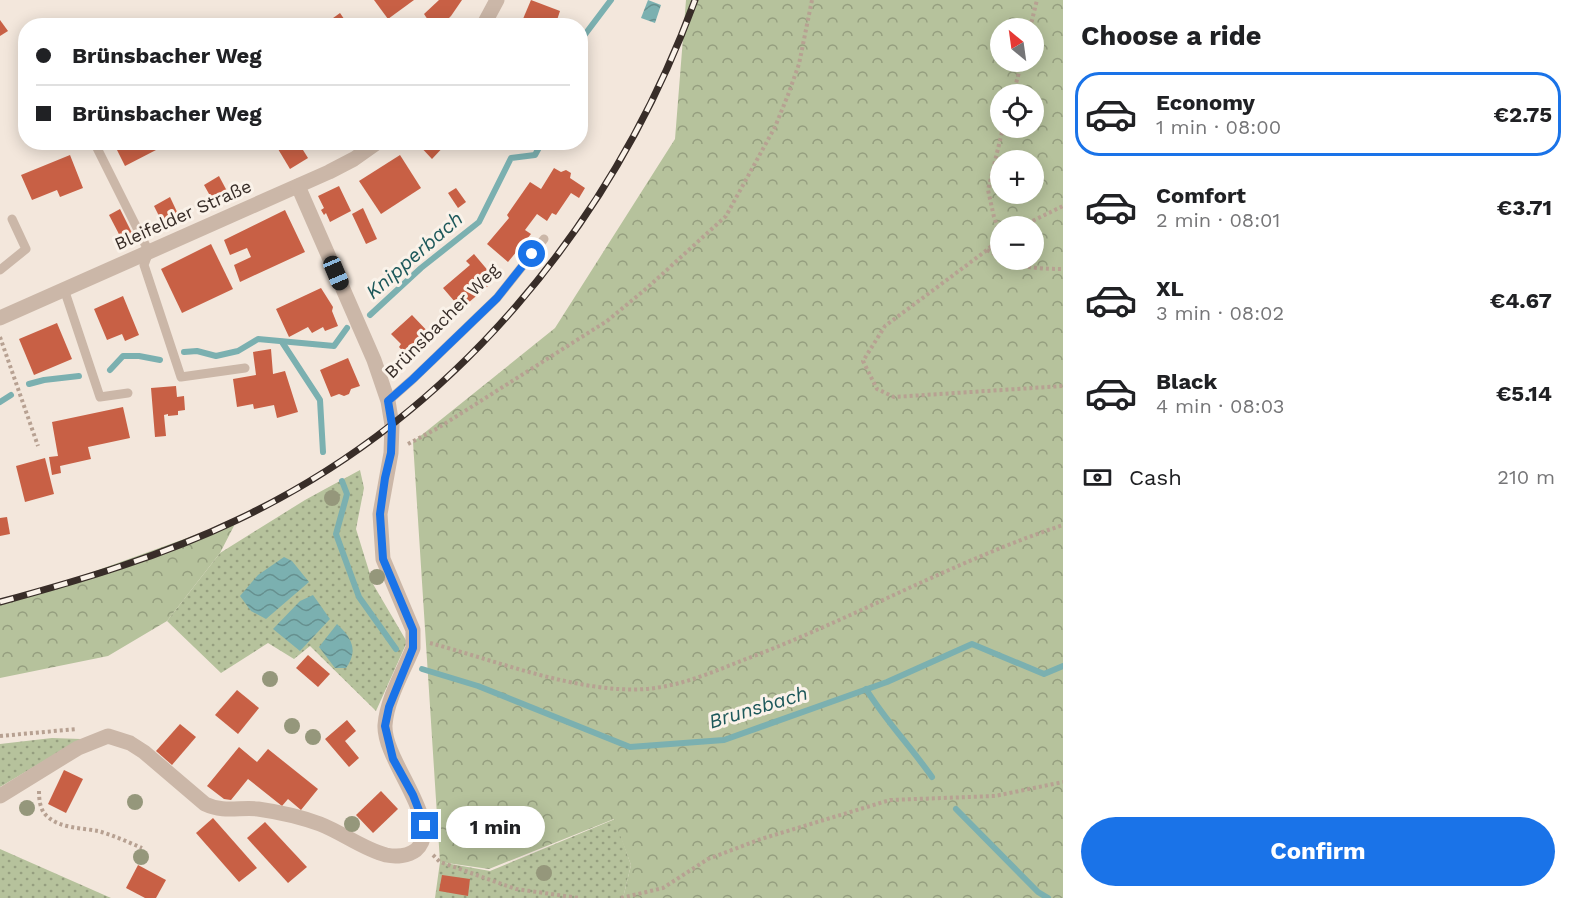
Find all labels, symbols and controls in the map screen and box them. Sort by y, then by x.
north arrow [990,18,1044,72]
map controls [990,18,1044,270]
text: Choose a ride [1081,20,1261,52]
text: Brünsbacher Weg [72,43,262,68]
button: locate [990,84,1044,138]
icon: car [1084,87,1138,141]
text: Economy [1156,90,1255,115]
text: Brünsbacher Weg [72,101,262,126]
text: €2.75 [1494,102,1552,127]
text: 1 min · 08:00 [1156,115,1281,139]
button: + [990,150,1044,204]
street label: Bleifelder Straße [111,175,255,254]
icon: car [1084,180,1138,234]
text: Comfort [1156,183,1246,208]
text: €3.71 [1497,195,1552,220]
water label: Knipperbach [360,206,468,304]
text: 2 min · 08:01 [1156,208,1280,232]
button: − [990,216,1044,270]
route start [518,240,545,267]
car [321,253,351,293]
street label: Brünsbacher Weg [380,259,504,382]
icon: car [1084,273,1138,327]
text: XL [1156,276,1184,301]
text: €4.67 [1490,288,1552,313]
text: 3 min · 08:02 [1156,301,1284,325]
icon: car [1084,366,1138,420]
text: Black [1156,369,1217,394]
text: €5.14 [1496,381,1552,406]
text: 4 min · 08:03 [1156,394,1284,418]
icon: cash [1081,461,1114,494]
text: Cash [1129,465,1182,490]
text: 210 m [1497,465,1555,489]
water label: Brunsbach [706,681,810,733]
callout: 1 min [446,805,545,847]
route end [411,812,438,839]
text: 1 min [470,815,521,839]
button: Confirm [1081,817,1555,886]

